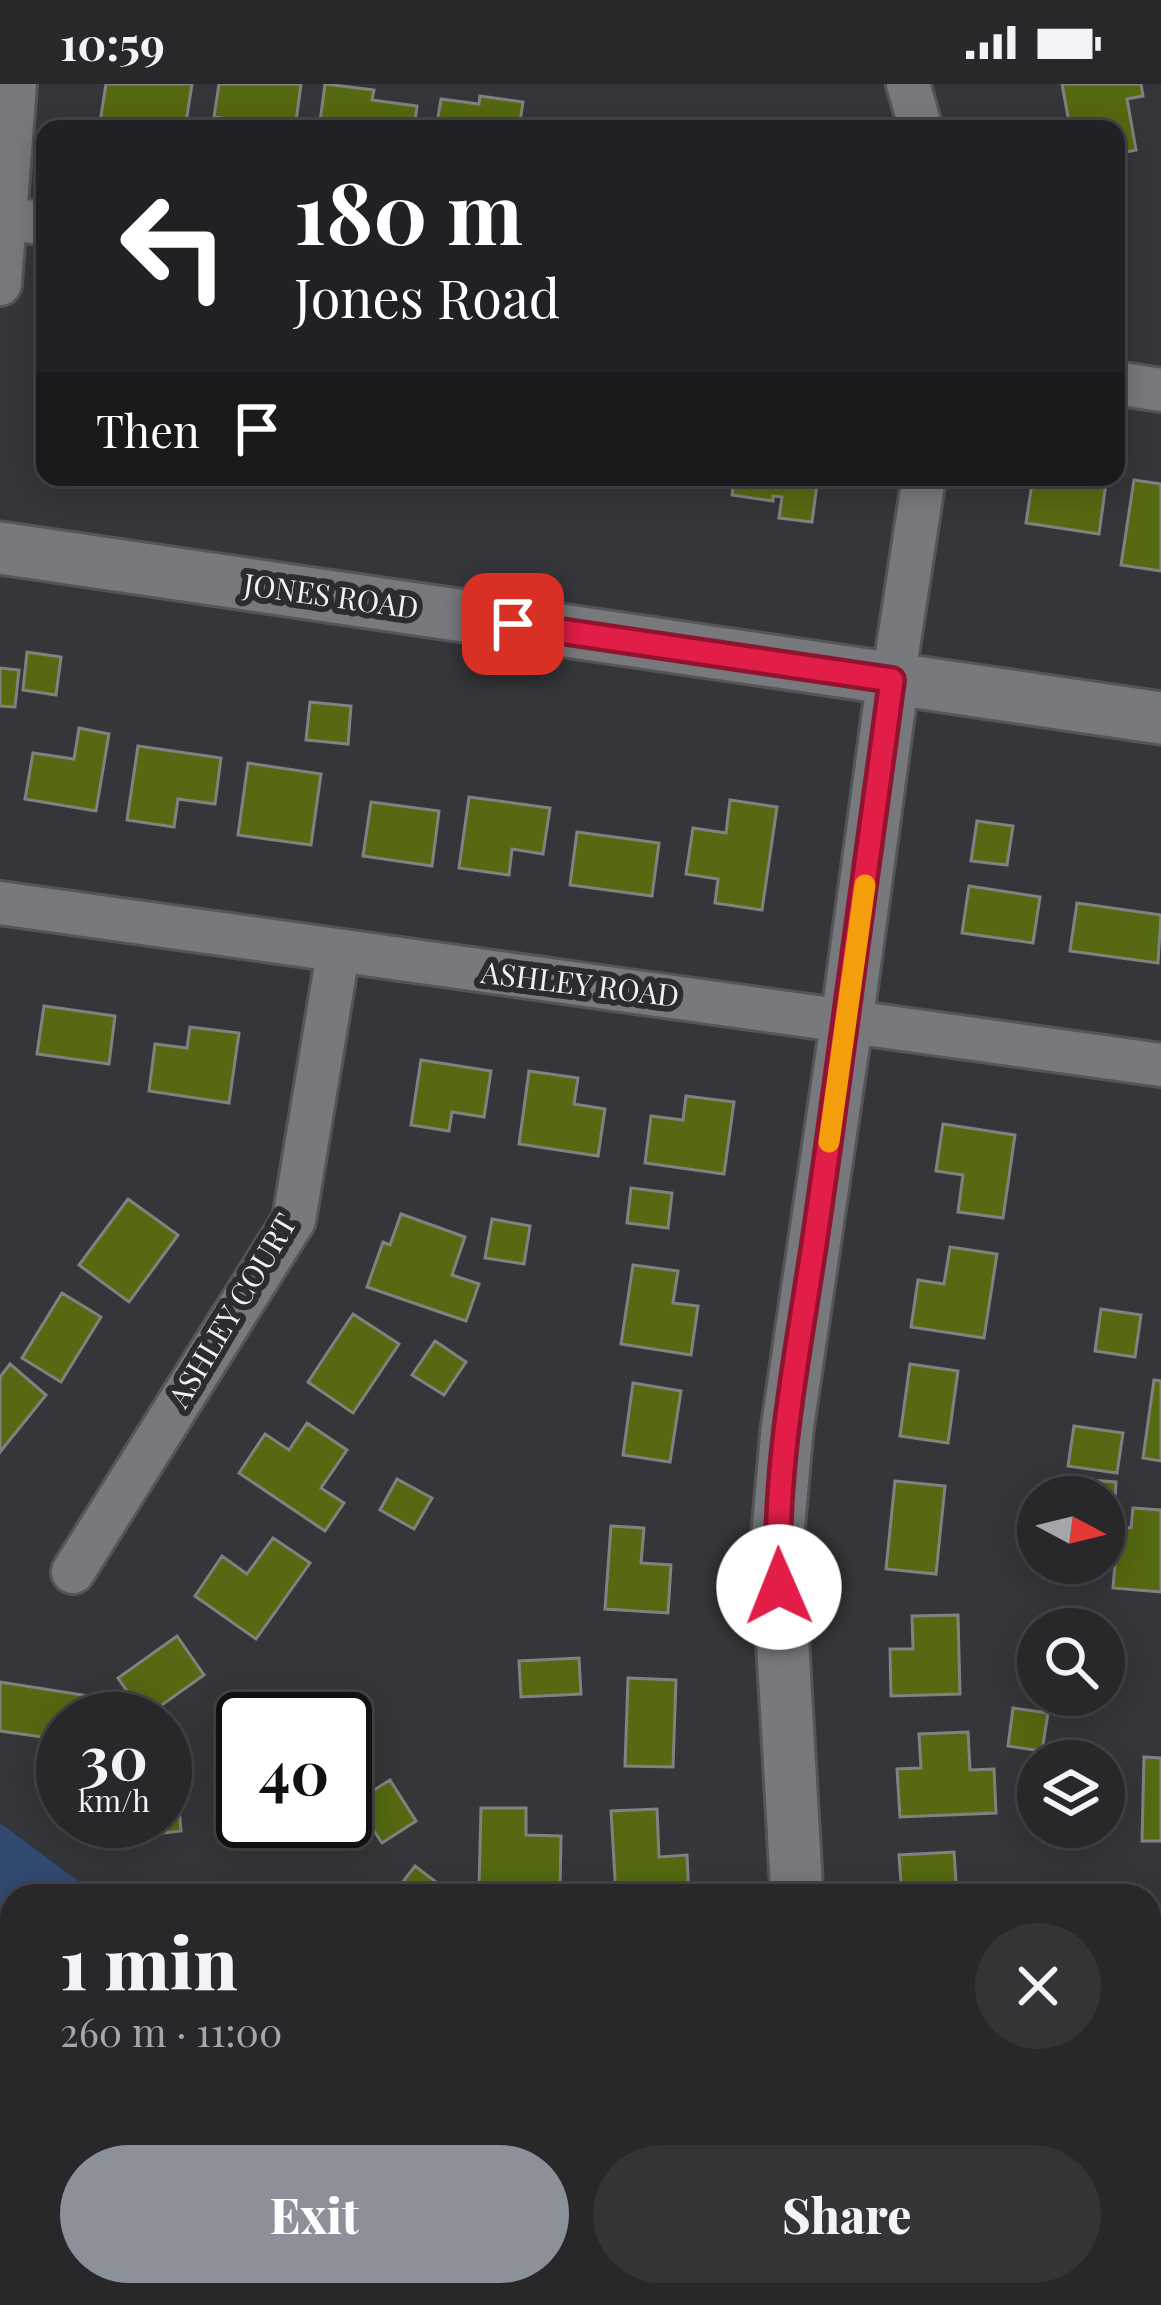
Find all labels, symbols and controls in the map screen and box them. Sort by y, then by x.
text: 10:59 [60,12,165,72]
text: 180 m [294,154,523,266]
icon: left [96,168,252,324]
text: Jones Road [294,261,560,333]
icon: arrive [224,396,290,462]
text: Then [96,399,200,459]
street label: JONES ROAD [240,563,421,627]
pin [462,573,564,675]
icon: arrive [480,591,546,657]
street label: ASHLEY ROAD [478,951,682,1015]
street label: ASHLEY COURT [157,1206,305,1415]
north arrow [1017,1476,1125,1584]
map controls [1017,1476,1125,1848]
position arrow [716,1524,842,1650]
button: search [1017,1608,1125,1716]
speed limit sign: 40 [216,1692,372,1848]
text: 30 [80,1715,148,1795]
button: layers [1017,1740,1125,1848]
text: km/h [78,1780,150,1820]
text: 1 min [60,1912,238,2008]
button: close [975,1923,1101,2049]
text: 260 m · 11:00 [60,2005,282,2057]
button: Exit [60,2145,569,2283]
button: Share [593,2145,1101,2283]

